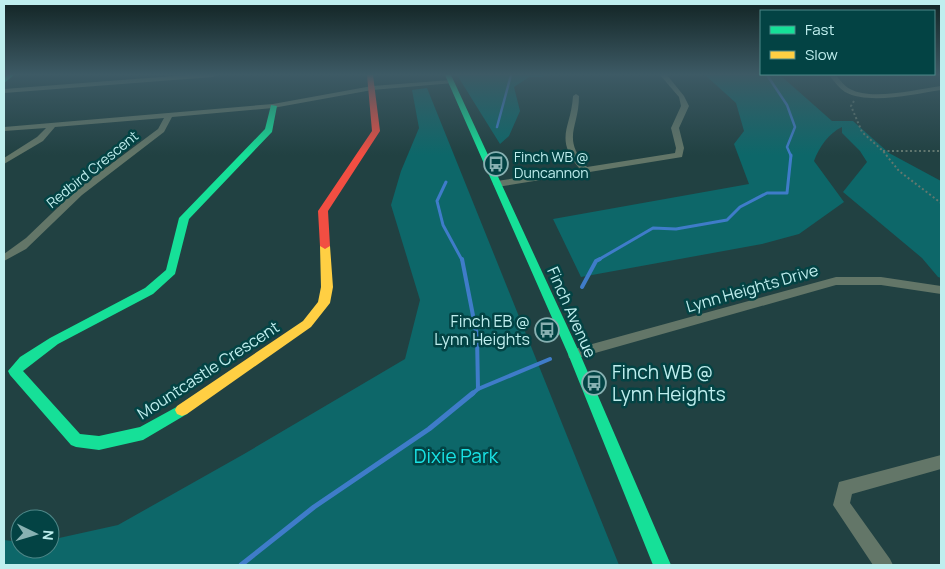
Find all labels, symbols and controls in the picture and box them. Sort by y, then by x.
legend [760,10,935,75]
text: Fast [805,19,834,40]
text: Slow [805,44,838,65]
street label: Redbird Crescent [42,126,142,212]
place label: Finch WB @ Duncannon [514,147,589,182]
bus stop icon: Finch WB @ Duncannon [483,151,509,177]
street label: Lynn Heights Drive [683,259,821,317]
street label: Finch Avenue [542,263,602,361]
place label: Finch EB @ Lynn Heights [434,310,530,350]
street label: Mountcastle Crescent [133,316,283,424]
bus stop icon: Finch EB @ Lynn Heights [534,317,560,343]
place label: Finch WB @ Lynn Heights [612,359,726,407]
bus stop icon: Finch WB @ Lynn Heights [581,370,607,396]
park label: Dixie Park [414,443,499,469]
north arrow [10,509,60,559]
text: N [39,529,58,541]

